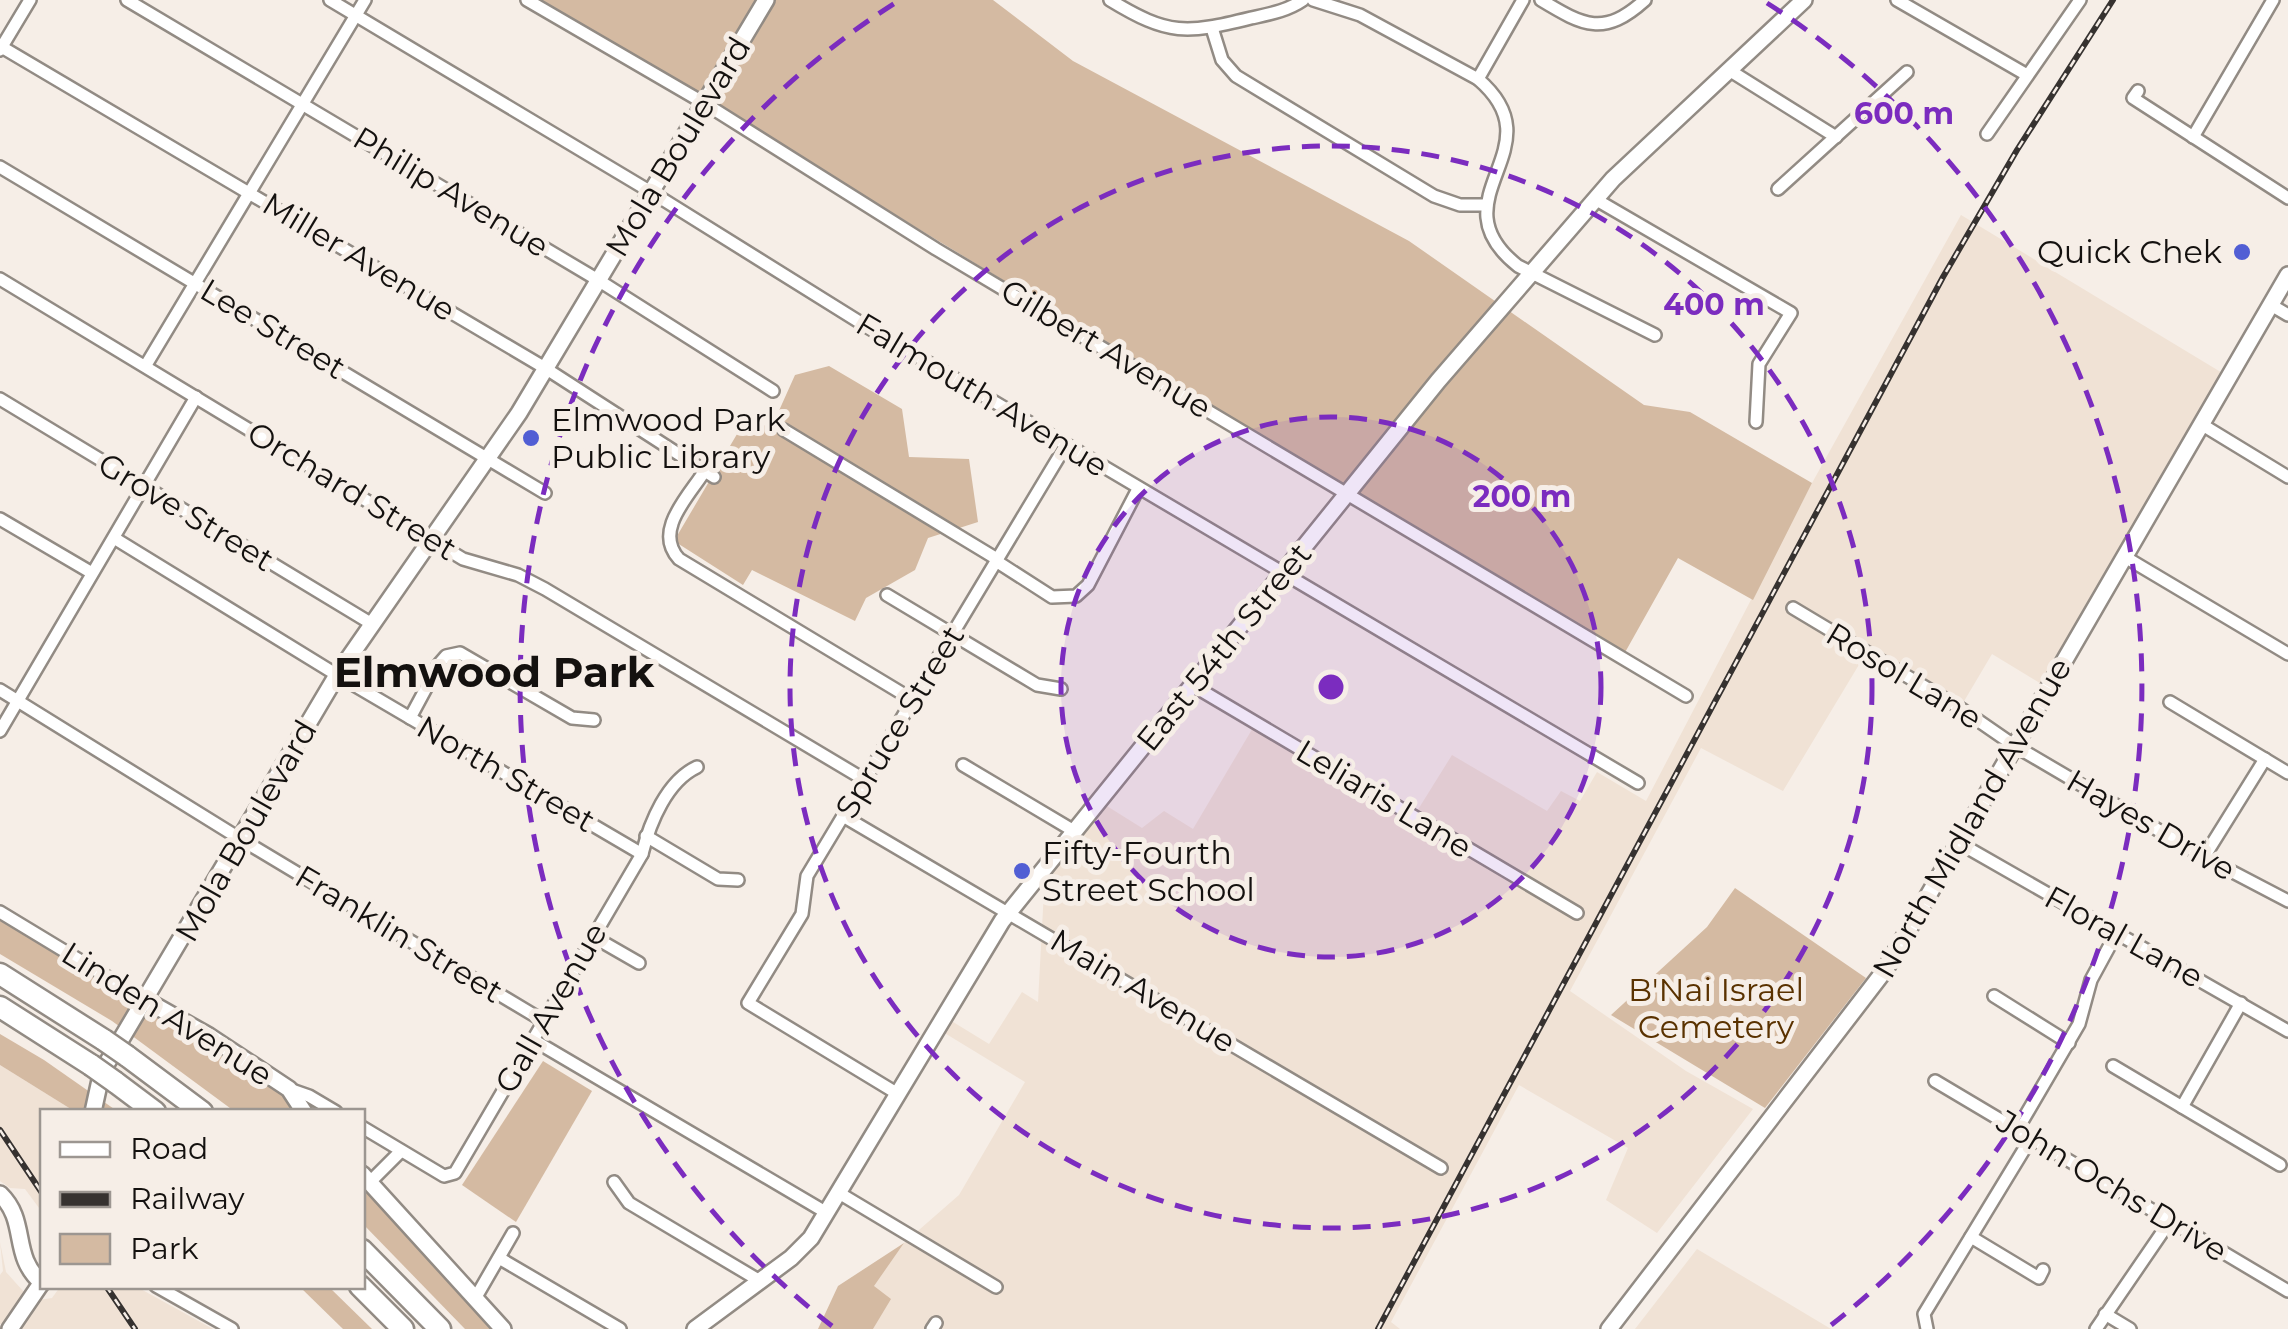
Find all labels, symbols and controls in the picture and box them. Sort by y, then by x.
street label: Mola Boulevard [597,30,759,264]
text: 600 m [1854,95,1954,132]
street label: Philip Avenue [346,118,556,265]
street label: Miller Avenue [256,184,463,329]
place label: Quick Chek [2037,232,2222,271]
marker: Quick Chek [2231,241,2253,263]
street label: Lee Street [194,270,353,387]
street label: Gilbert Avenue [994,270,1218,427]
text: 400 m [1663,286,1765,323]
street label: Falmouth Avenue [849,304,1115,485]
place label: Elmwood Park Public Library [551,400,786,476]
street label: Orchard Street [241,413,464,568]
marker: Elmwood Park Public Library [520,427,542,449]
street label: Grove Street [91,444,281,579]
text: 200 m [1473,478,1571,515]
street label: East 54th Street [1128,535,1319,758]
street label: Rosol Lane [1819,614,1989,737]
street label: Spruce Street [827,618,972,825]
district label: Elmwood Park [334,646,655,698]
street label: North Midland Avenue [1864,651,2079,985]
centre of rings [1313,669,1349,705]
street label: North Street [410,707,602,840]
street label: Mola Boulevard [166,713,325,949]
street label: Leliaris Lane [1289,731,1479,866]
street label: Hayes Drive [2060,761,2243,889]
place label: Fifty-Fourth Street School [1042,833,1255,909]
street label: Franklin Street [288,856,510,1011]
marker: Fifty-Fourth Street School [1011,860,1033,882]
street label: Floral Lane [2038,877,2210,996]
street label: Gall Avenue [486,916,615,1100]
street label: Main Avenue [1044,920,1243,1061]
street label: Linden Avenue [55,933,280,1094]
park label: B'Nai Israel Cemetery [1628,970,1804,1046]
street label: John Ochs Drive [1989,1101,2235,1270]
legend [40,1109,365,1289]
text: Road [130,1130,208,1167]
text: Railway [130,1180,245,1217]
text: Park [130,1230,199,1267]

